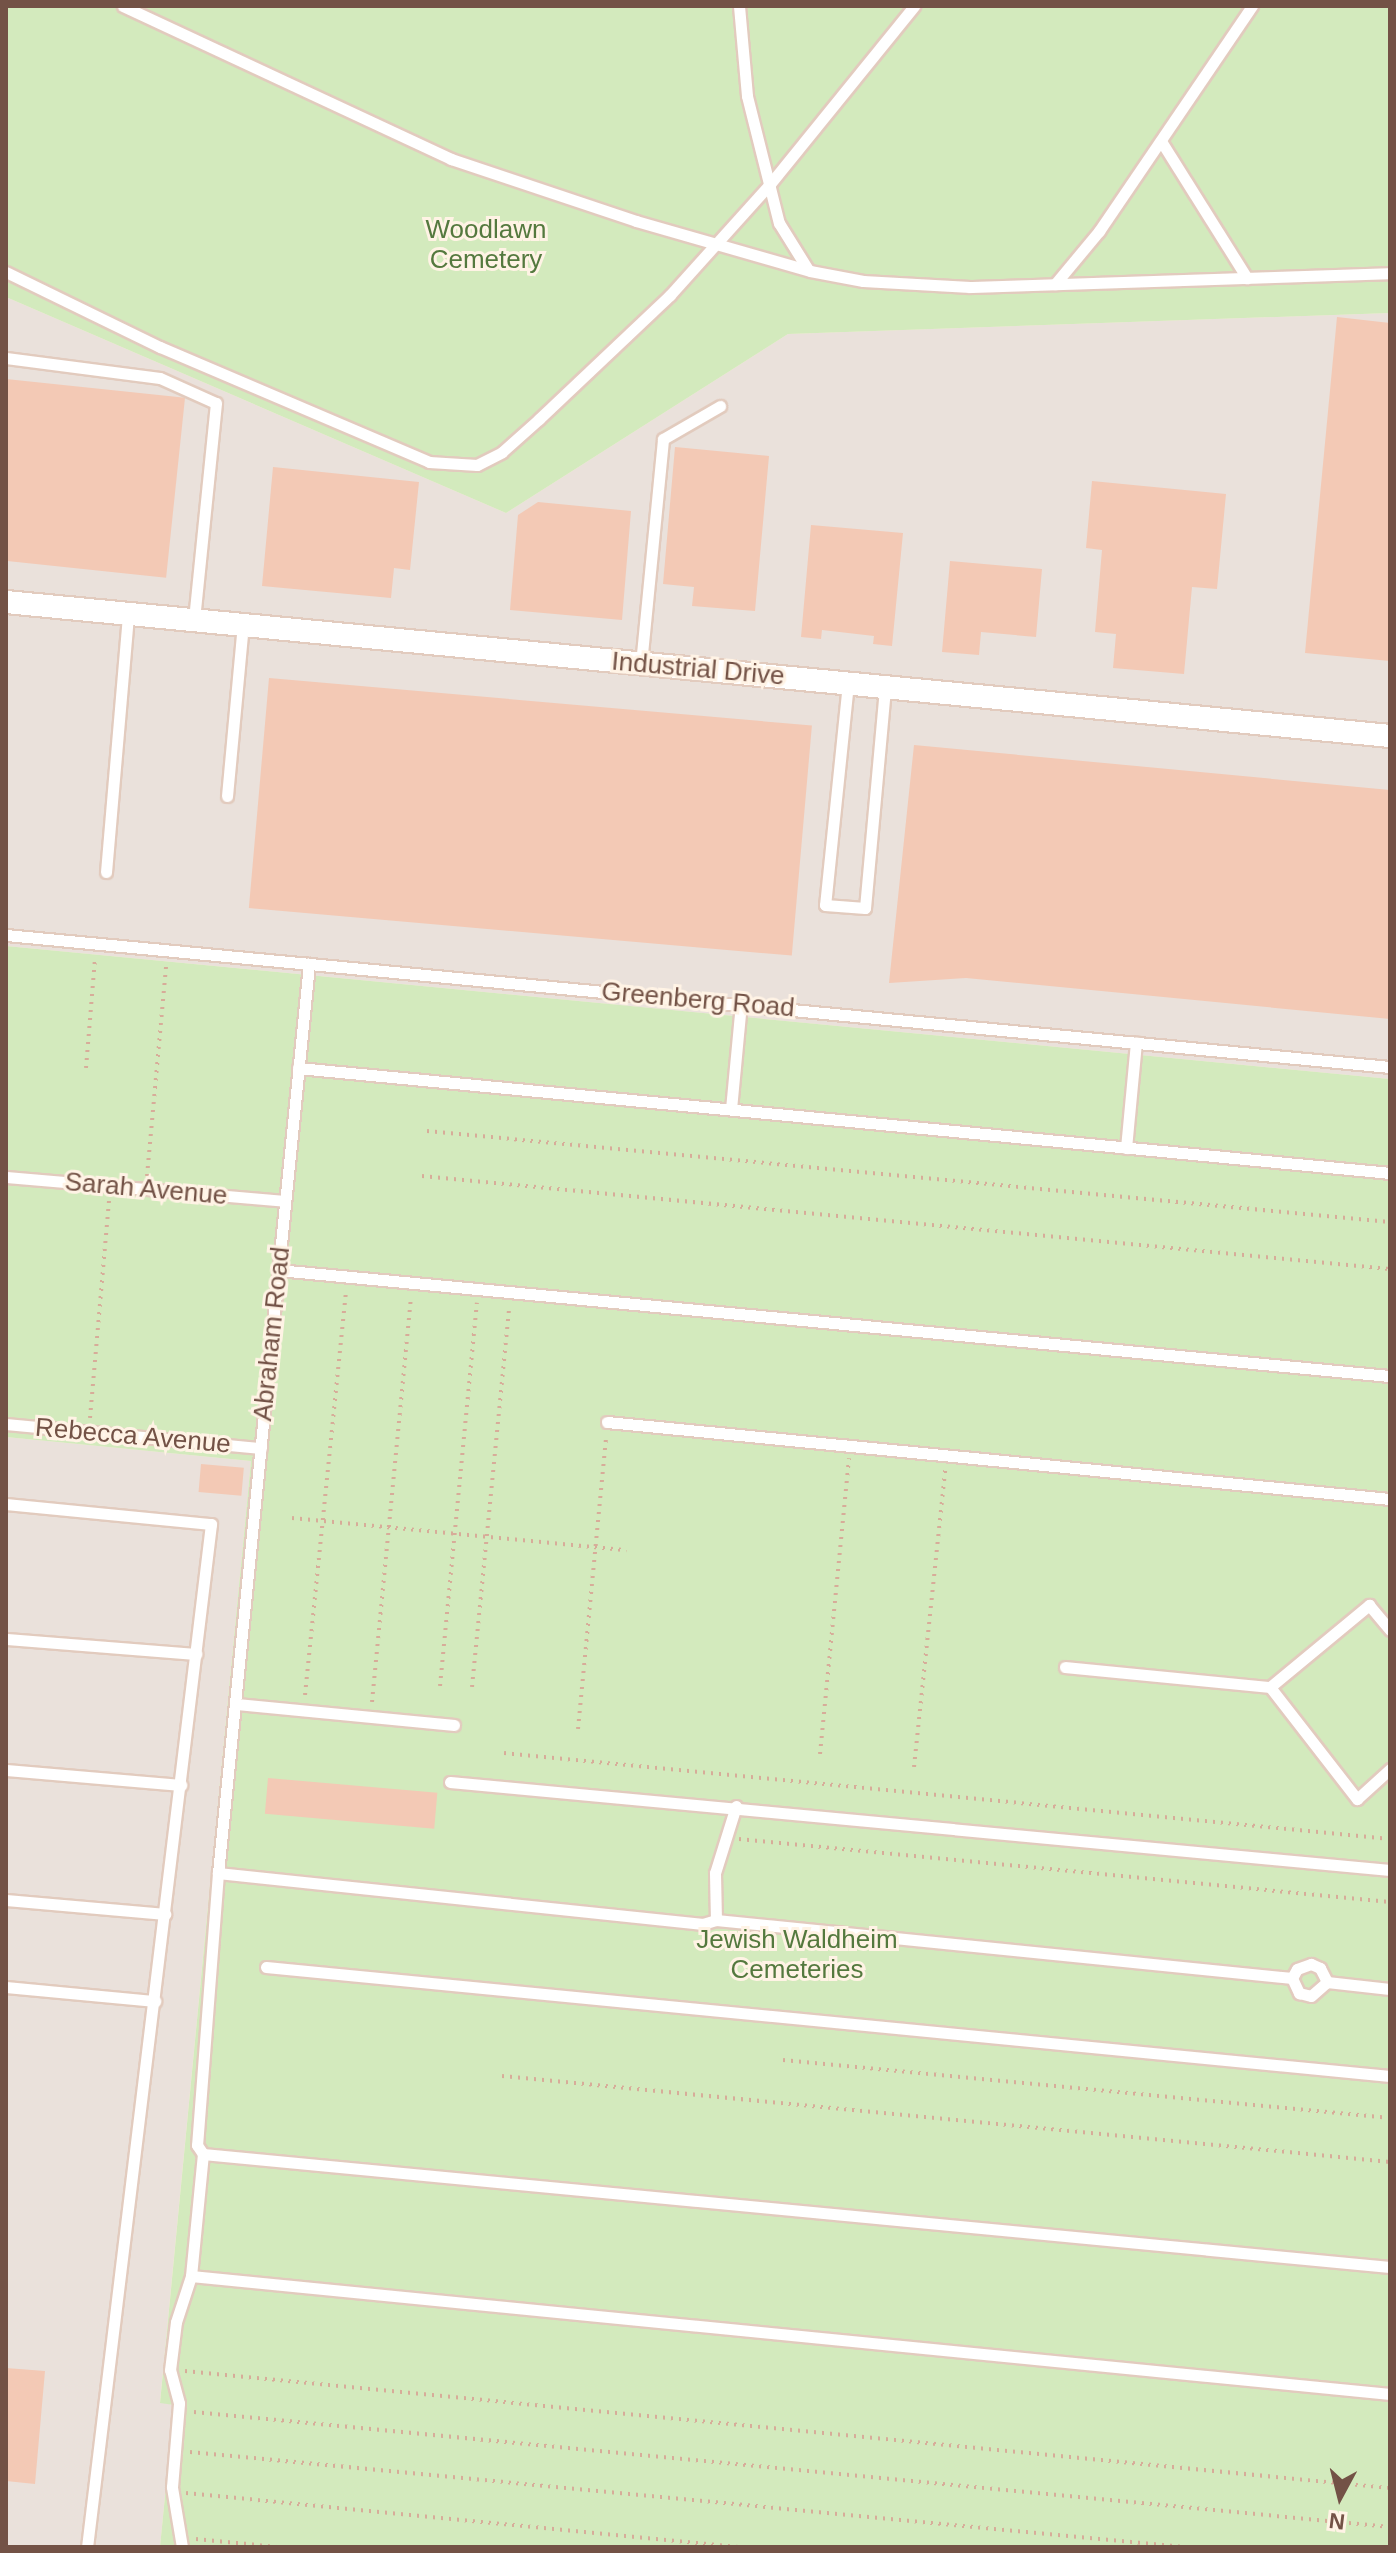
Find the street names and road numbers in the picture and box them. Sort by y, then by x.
street label: Industrial Drive [610,646,786,692]
street label: Greenberg Road [600,976,796,1024]
street label: Sarah Avenue [63,1166,229,1212]
street label: Abraham Road [247,1245,297,1423]
street label: Rebecca Avenue [33,1412,233,1460]

